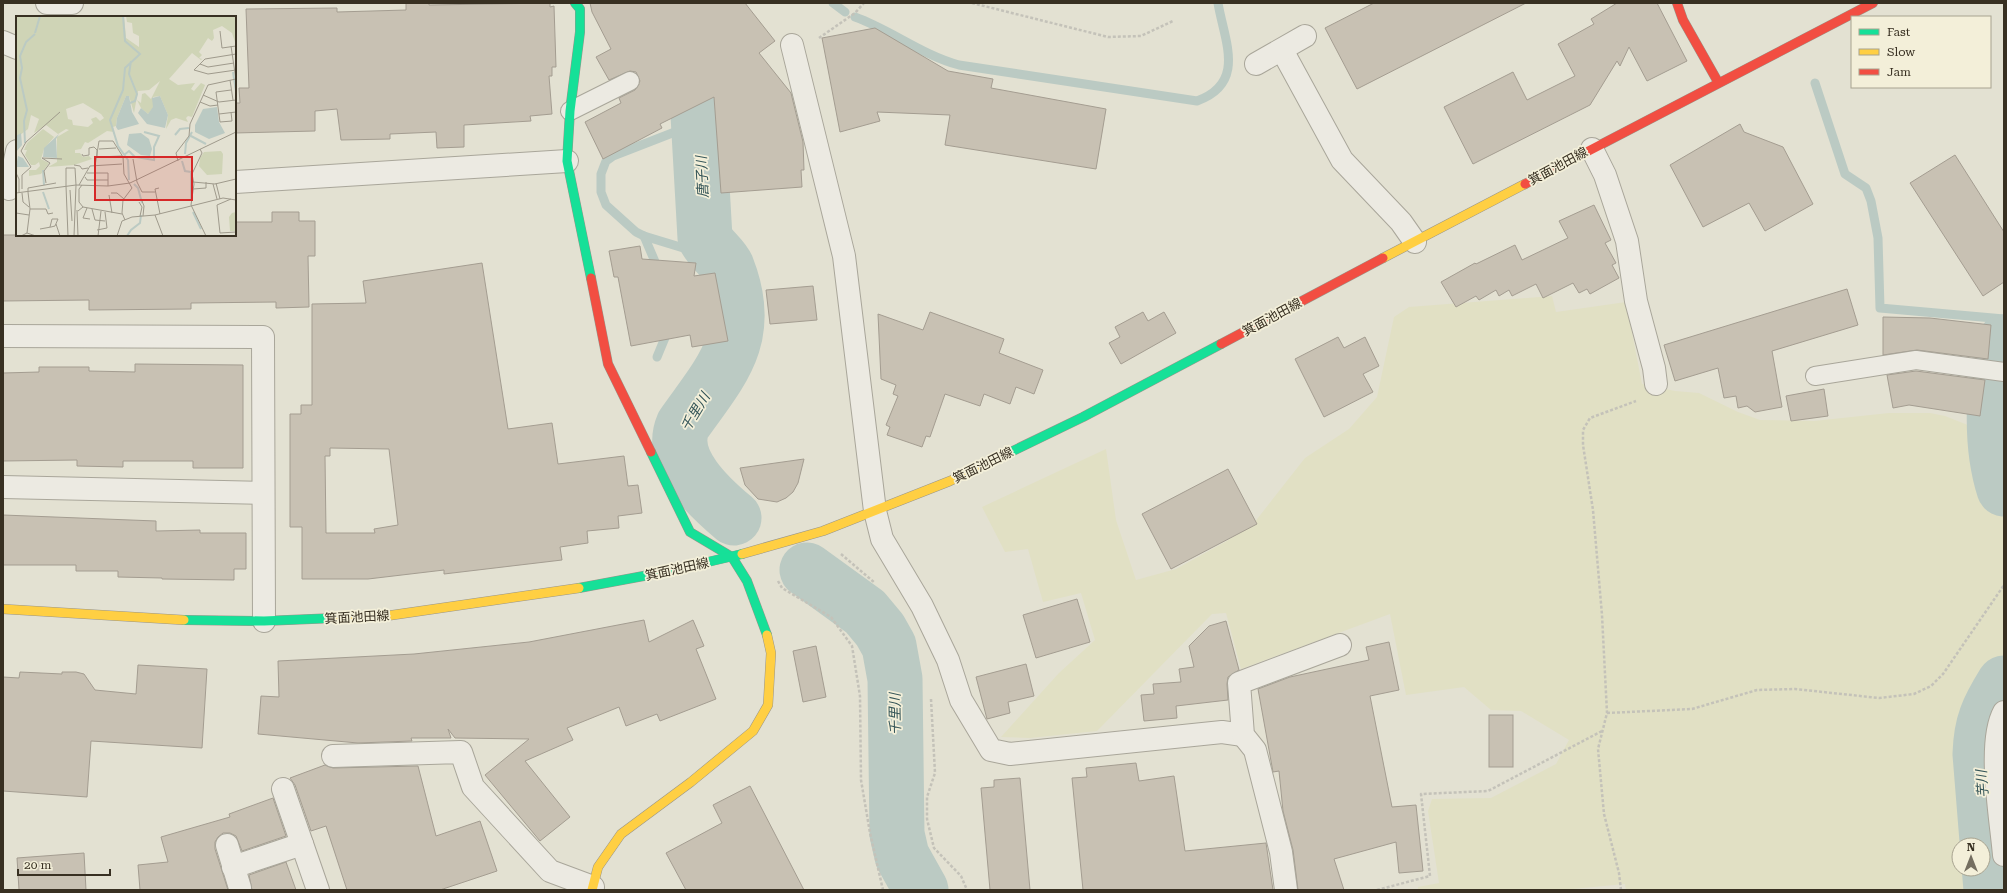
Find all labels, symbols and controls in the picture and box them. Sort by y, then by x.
inset map [16,16,236,236]
legend [1851,16,1991,88]
text: Fast [1887,25,1911,39]
text: Slow [1887,45,1915,59]
text: Jam [1887,65,1911,79]
street label: 箕面池田線 [1526,144,1590,188]
water label: 唐子川 [693,154,711,198]
street label: 箕面池田線 [1240,295,1304,339]
water label: 千里川 [677,388,714,434]
street label: 箕面池田線 [950,444,1016,486]
street label: 箕面池田線 [644,555,710,583]
street label: 箕面池田線 [324,608,390,626]
water label: 千里川 [887,691,903,735]
water label: 芋川 [1973,767,1991,799]
north arrow [1951,837,1991,877]
text: N [1967,841,1976,854]
scale bar [18,851,110,877]
text: 20 m [24,858,51,872]

